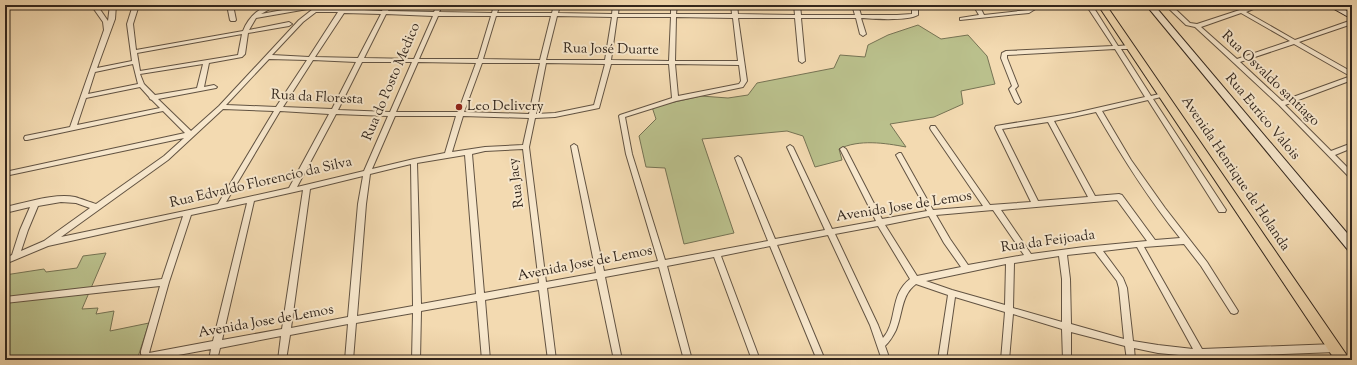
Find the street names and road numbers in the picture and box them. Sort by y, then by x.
street label: Rua do Posto Medico [358,20,426,144]
street label: Rua Osvaldo santiago [1216,27,1324,132]
street label: Rua José Duarte [563,39,659,61]
street label: Rua Eurico Valois [1220,69,1304,165]
street label: Rua da Floresta [270,86,364,110]
street label: Avenida Henrique de Holanda [1176,93,1295,256]
street label: Rua Edvaldo Florencio da Silva [168,152,355,214]
street label: Rua Jacy [504,157,530,209]
street label: Avenida Jose de Lemos [835,186,973,228]
street label: Rua da Feijoada [1000,225,1097,258]
street label: Avenida Jose de Lemos [516,241,654,287]
street label: Avenida Jose de Lemos [197,300,335,344]

